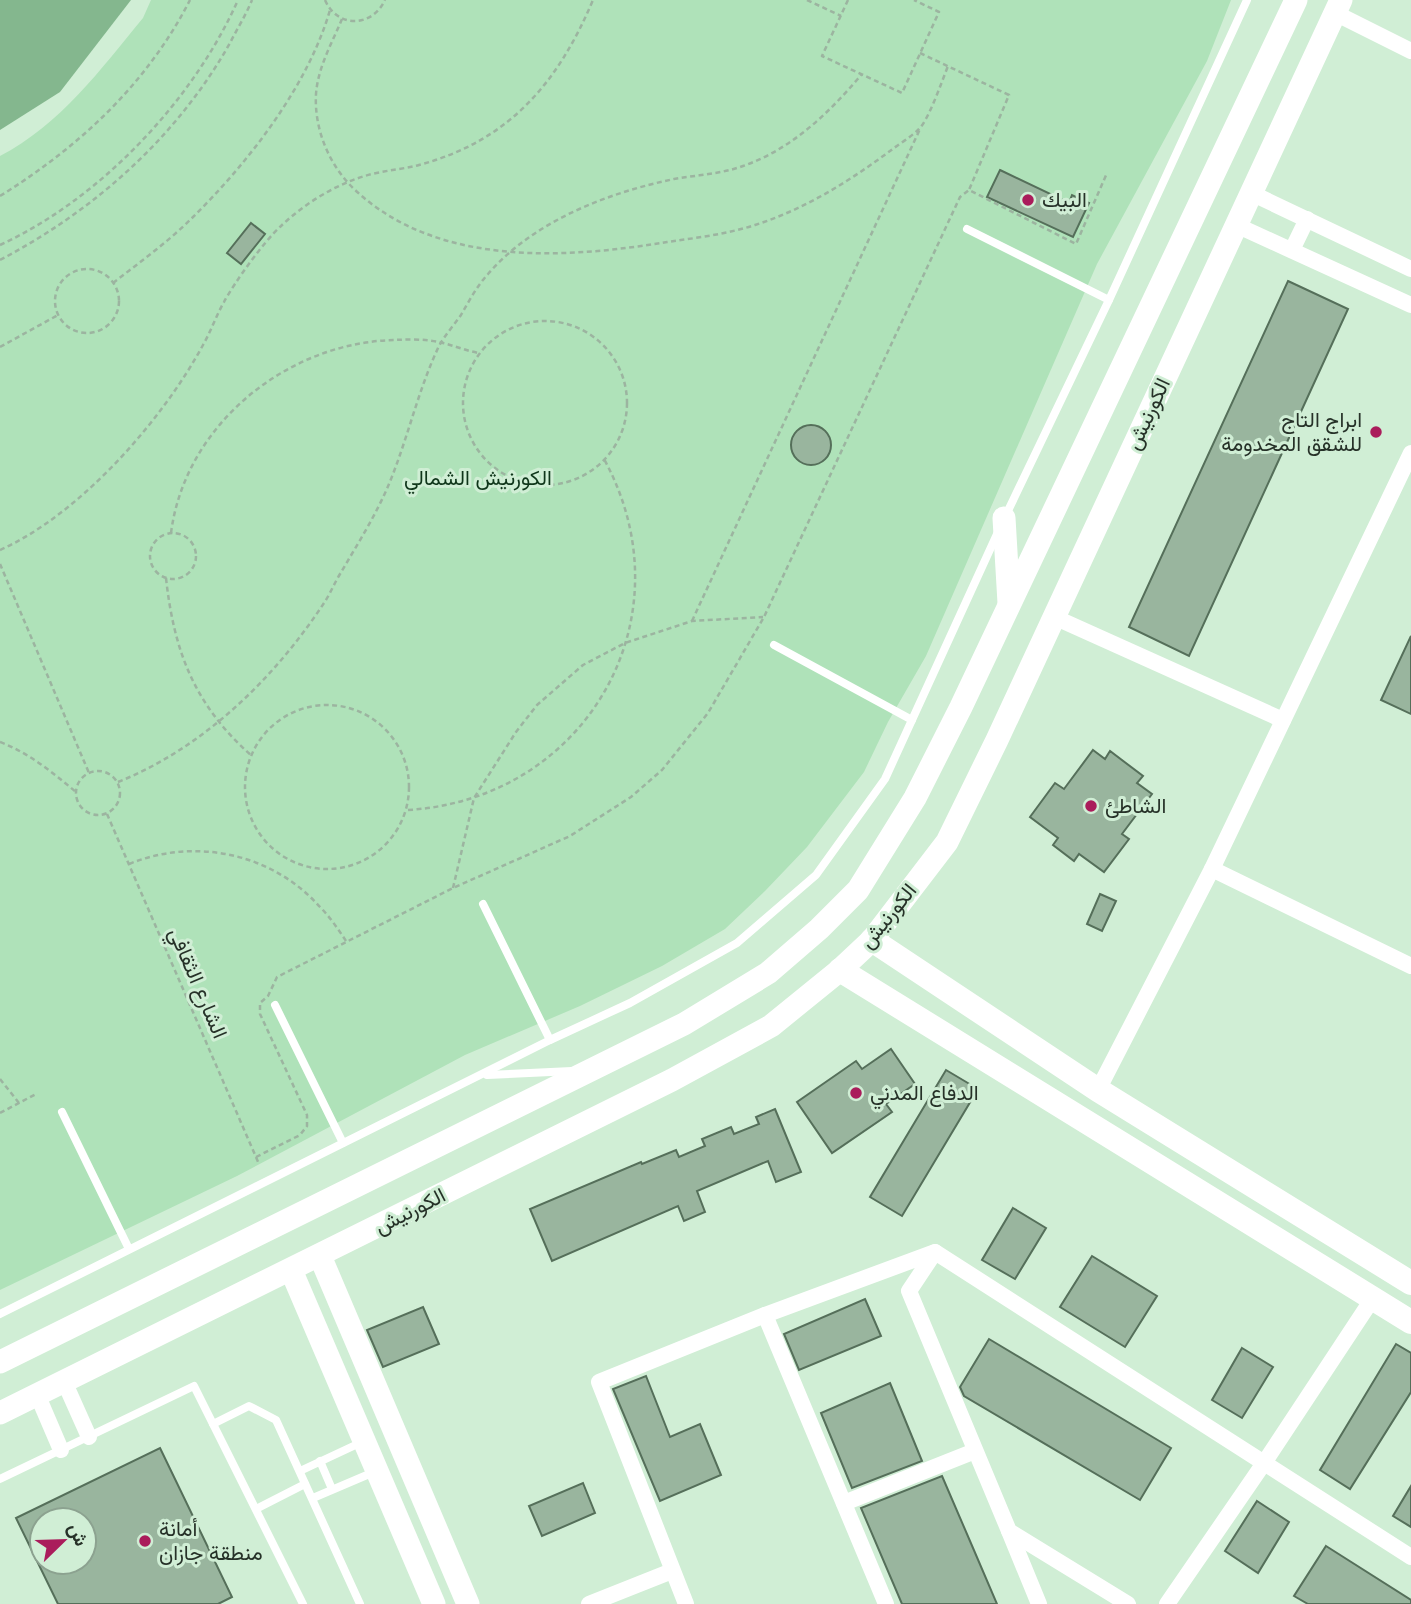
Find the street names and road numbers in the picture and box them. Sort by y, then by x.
street label: الكورنيش [1119,373,1177,455]
street label: الكورنيش [853,878,923,954]
street label: الشارع الثقافي [159,923,234,1044]
street label: الكورنيش [370,1181,450,1241]

